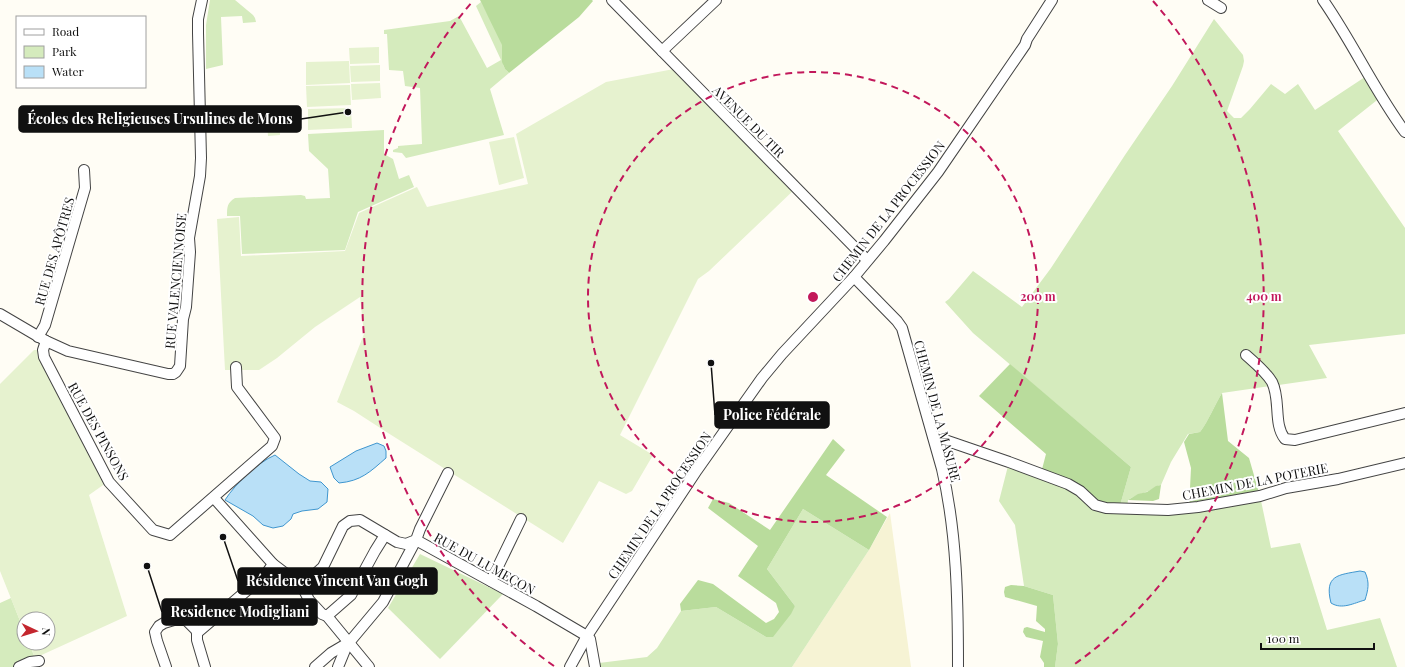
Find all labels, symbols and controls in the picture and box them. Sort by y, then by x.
legend [16,16,146,88]
text: Road [52,23,79,39]
text: Park [52,43,77,59]
text: Water [51,63,85,79]
street label: AVENUE DU TIR [709,81,789,161]
callout: Écoles des Religieuses Ursulines de Mons [19,106,301,132]
text: Écoles des Religieuses Ursulines de Mons [27,109,293,128]
street label: CHEMIN DE LA PROCESSION [828,137,948,285]
street label: RUE DES APÔTRES [30,195,78,307]
street label: RUE VALENCIENNOISE [161,212,189,350]
text: 200 m [1020,288,1056,304]
text: 400 m [1246,288,1282,304]
centre of rings [806,290,820,304]
street label: CHEMIN DE LA MASURE [911,338,965,484]
street label: RUE DES PINSONS [65,379,133,483]
callout: Police Fédérale [715,402,829,428]
text: Police Fédérale [723,405,821,424]
street label: CHEMIN DE LA PROCESSION [603,428,715,582]
street label: CHEMIN DE LA POTERIE [1181,458,1329,503]
street label: RUE DU LUMEÇON [431,528,539,598]
callout: Résidence Vincent Van Gogh [238,568,437,594]
text: Résidence Vincent Van Gogh [246,571,429,590]
callout: Residence Modigliani [162,599,317,625]
text: Residence Modigliani [171,602,310,621]
north arrow [16,611,56,651]
scale bar [1261,625,1374,651]
text: N [39,627,54,636]
text: 100 m [1267,630,1300,646]

